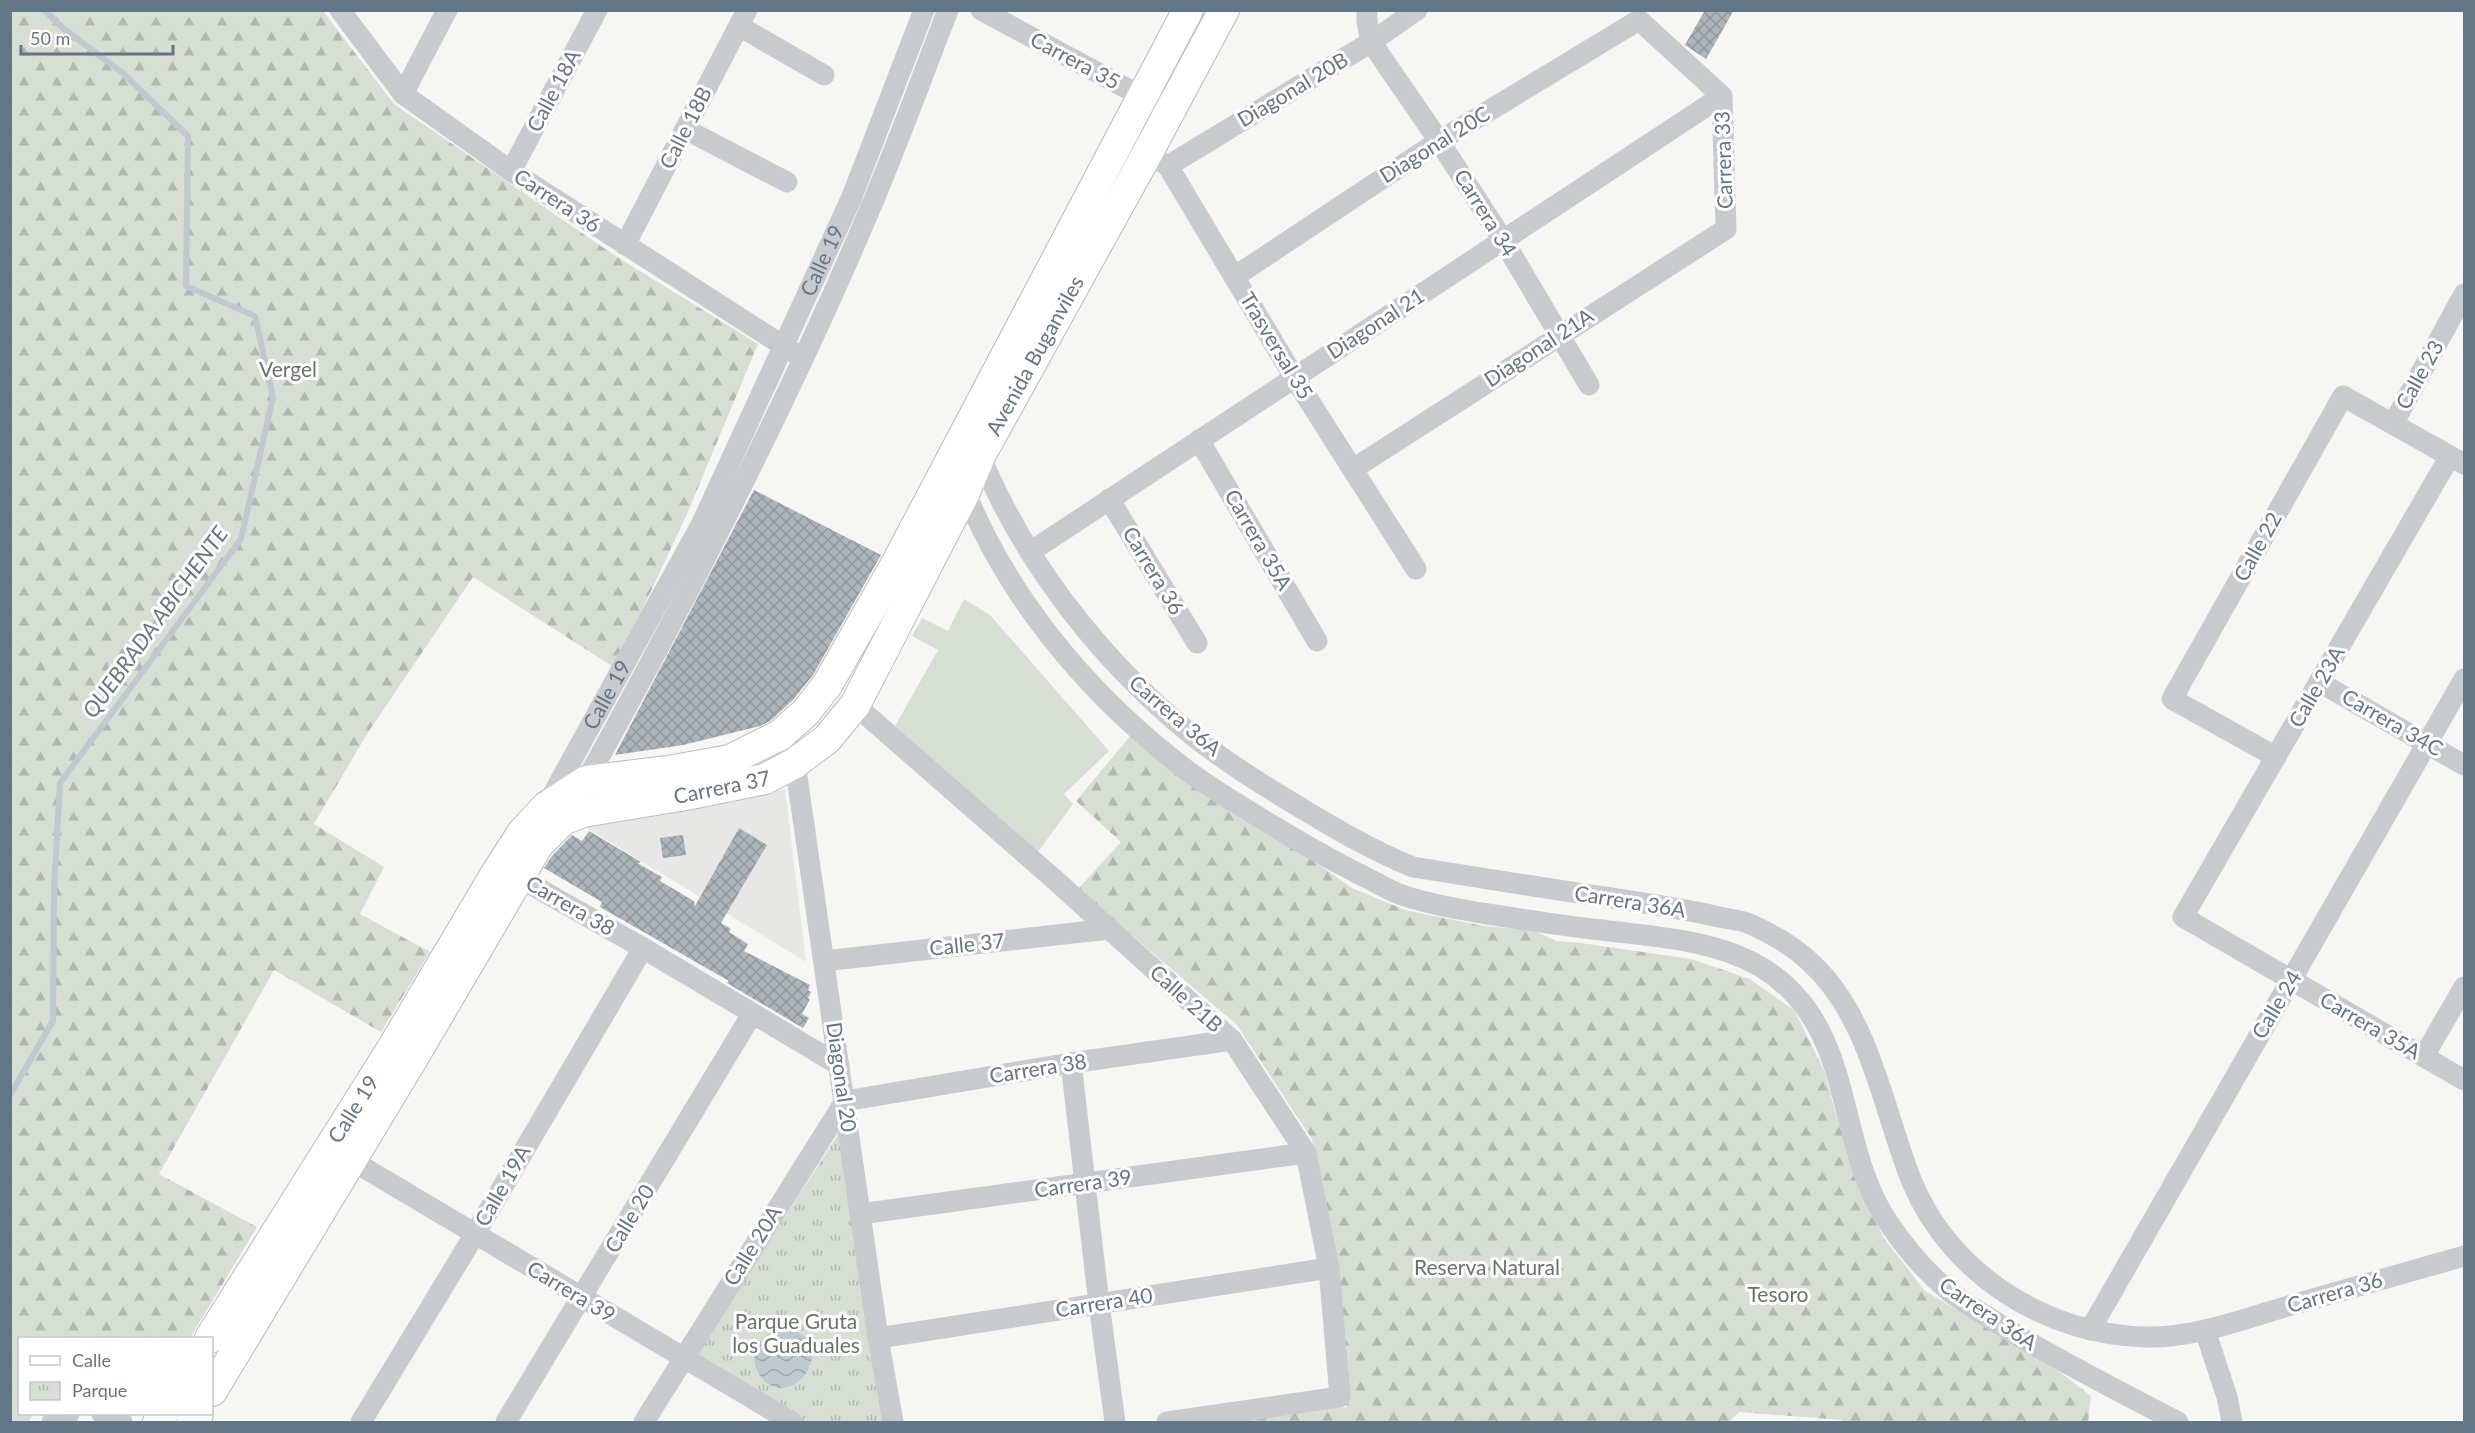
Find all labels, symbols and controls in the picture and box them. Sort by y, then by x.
scale bar [21,18,172,56]
street label: Carrera 35 [1027,26,1125,94]
text: 50 m [30,27,70,49]
street label: Calle 18A [521,44,585,136]
street label: Diagonal 20B [1233,46,1352,131]
street label: Calle 18B [653,82,716,173]
street label: Diagonal 20C [1375,100,1494,187]
street label: Carrera 33 [1708,111,1737,209]
street label: Carrera 36 [510,163,606,237]
street label: Carrera 34 [1450,164,1523,260]
street label: Calle 19 [794,221,848,300]
street label: Avenida Buganviles [980,271,1088,439]
street label: Diagonal 21 [1322,282,1428,363]
street label: Trasversal 35 [1236,287,1319,403]
street label: Diagonal 21A [1479,302,1598,391]
street label: Calle 23 [2390,335,2448,413]
park label: Vergel [259,356,317,381]
street label: Carrera 35A [1220,484,1299,595]
street label: Calle 22 [2228,507,2286,585]
water label: QUEBRADA ABICHENTE [76,521,233,723]
street label: Carrera 36 [1118,522,1190,619]
street label: Calle 23A [2283,641,2349,731]
street label: Calle 19 [577,656,635,734]
street label: Carrera 36A [1125,669,1228,761]
street label: Carrera 34C [2338,683,2448,761]
street label: Carrera 37 [672,764,772,808]
street label: Carrera 38 [522,869,619,940]
street label: Carrera 36A [1573,879,1688,922]
street label: Calle 37 [928,927,1006,960]
street label: Calle 21B [1146,959,1228,1037]
street label: Calle 24 [2246,966,2306,1043]
street label: Carrera 35A [2316,986,2426,1064]
street label: Diagonal 20 [822,1020,863,1133]
street label: Carrera 38 [987,1048,1088,1088]
street label: Calle 19 [322,1070,383,1147]
street label: Calle 19A [469,1140,535,1230]
street label: Carrera 39 [1032,1163,1133,1202]
street label: Calle 20 [599,1180,659,1257]
street label: Calle 20A [717,1200,786,1290]
park label: Reserva Natural [1414,1254,1560,1279]
street label: Carrera 39 [523,1255,620,1327]
street label: Carrera 36 [2284,1266,2385,1317]
street label: Carrera 36A [1935,1271,2043,1355]
park label: Tesoro [1747,1281,1809,1306]
street label: Carrera 40 [1053,1282,1154,1322]
park label: Parque Gruta los Guaduales [732,1308,860,1357]
legend [18,1337,213,1415]
text: Calle [72,1349,111,1371]
text: Parque [72,1379,127,1401]

